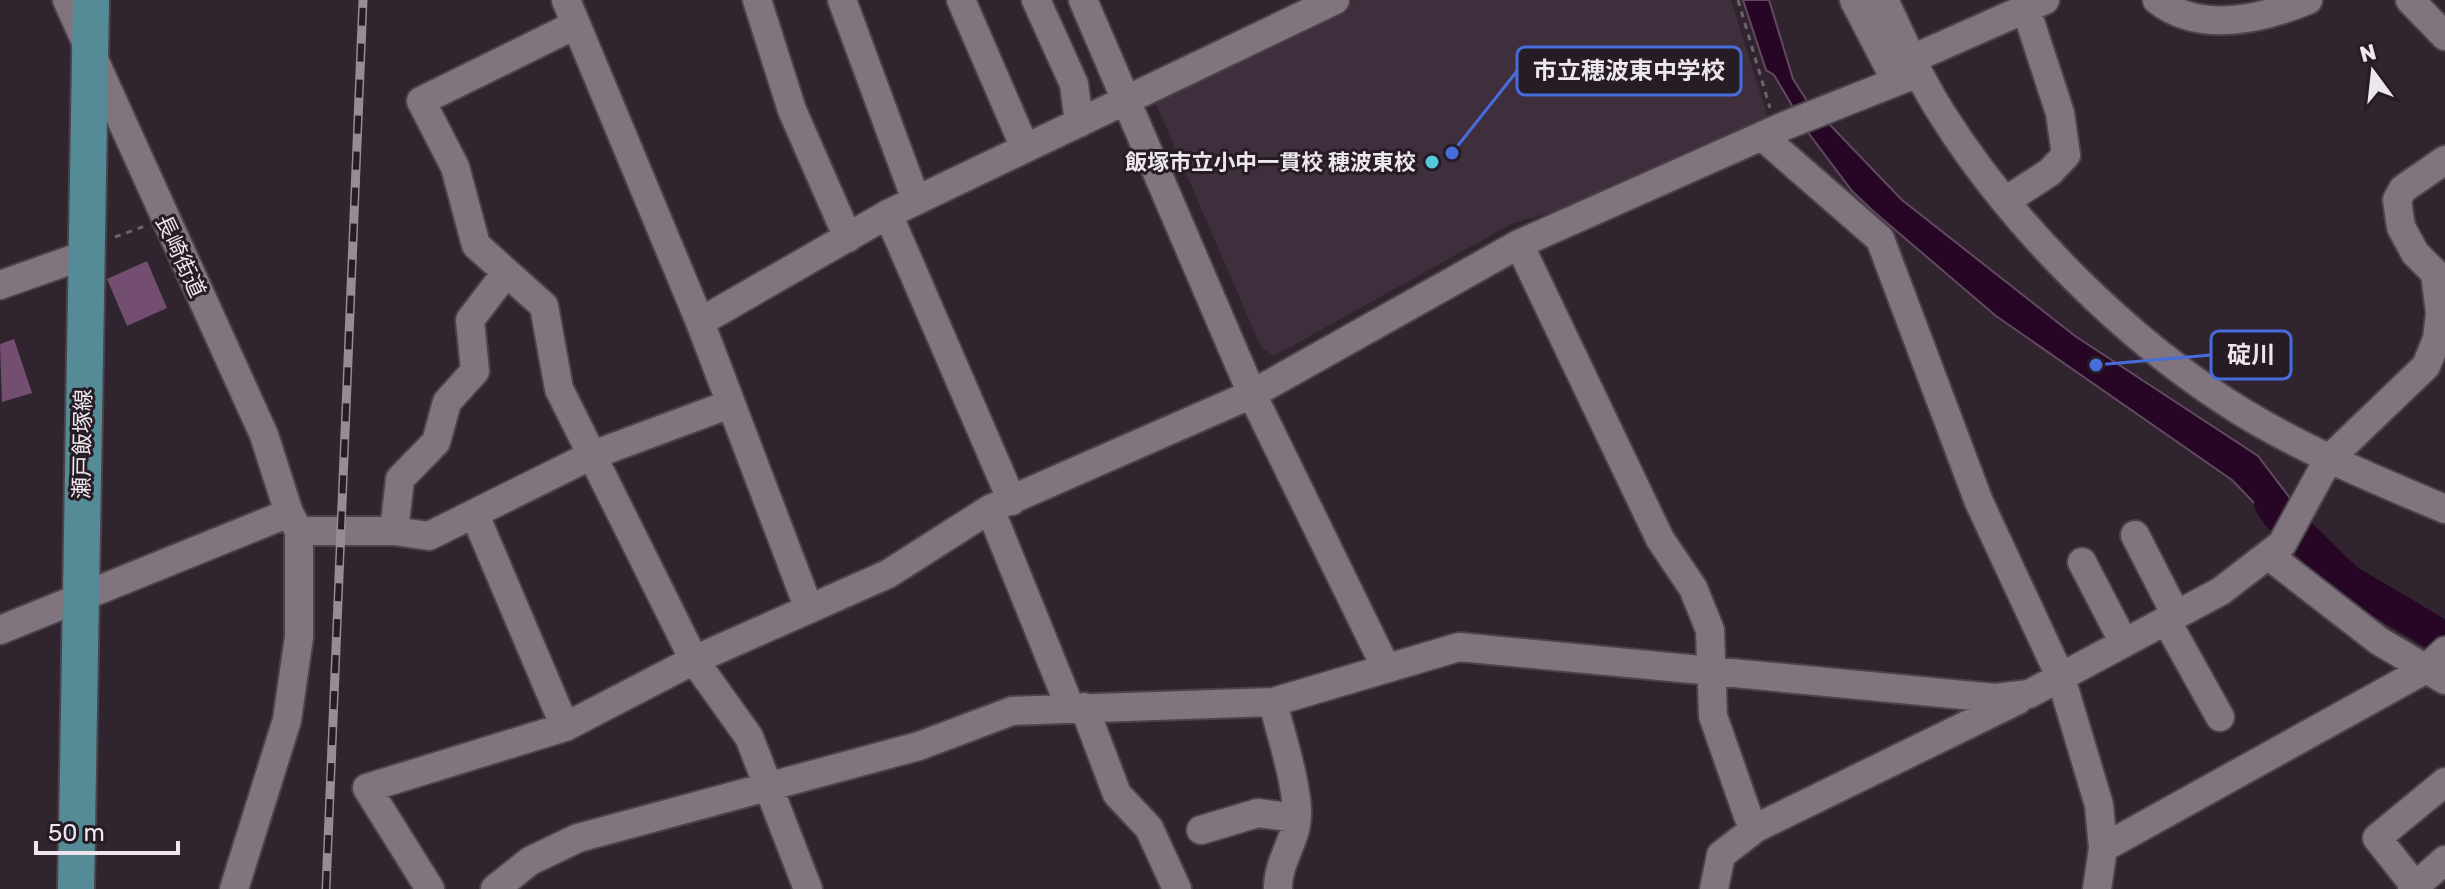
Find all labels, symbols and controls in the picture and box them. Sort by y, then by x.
north arrow [2333,32,2413,112]
text: N [2357,38,2379,68]
callout: 市立穂波東中学校 [1517,47,1741,95]
text: 市立穂波東中学校 [1533,57,1725,85]
place label: 飯塚市立小中一貫校 穂波東校 [1124,149,1416,176]
marker: 飯塚市立小中一貫校 穂波東校 [1423,153,1441,171]
street label: 長崎街道 [150,211,211,302]
callout: 碇川 [2211,331,2291,379]
text: 碇川 [2227,341,2275,369]
street label: 瀬戸飯塚線 [68,389,97,499]
scale bar [36,805,178,855]
text: 50 m [48,819,105,847]

